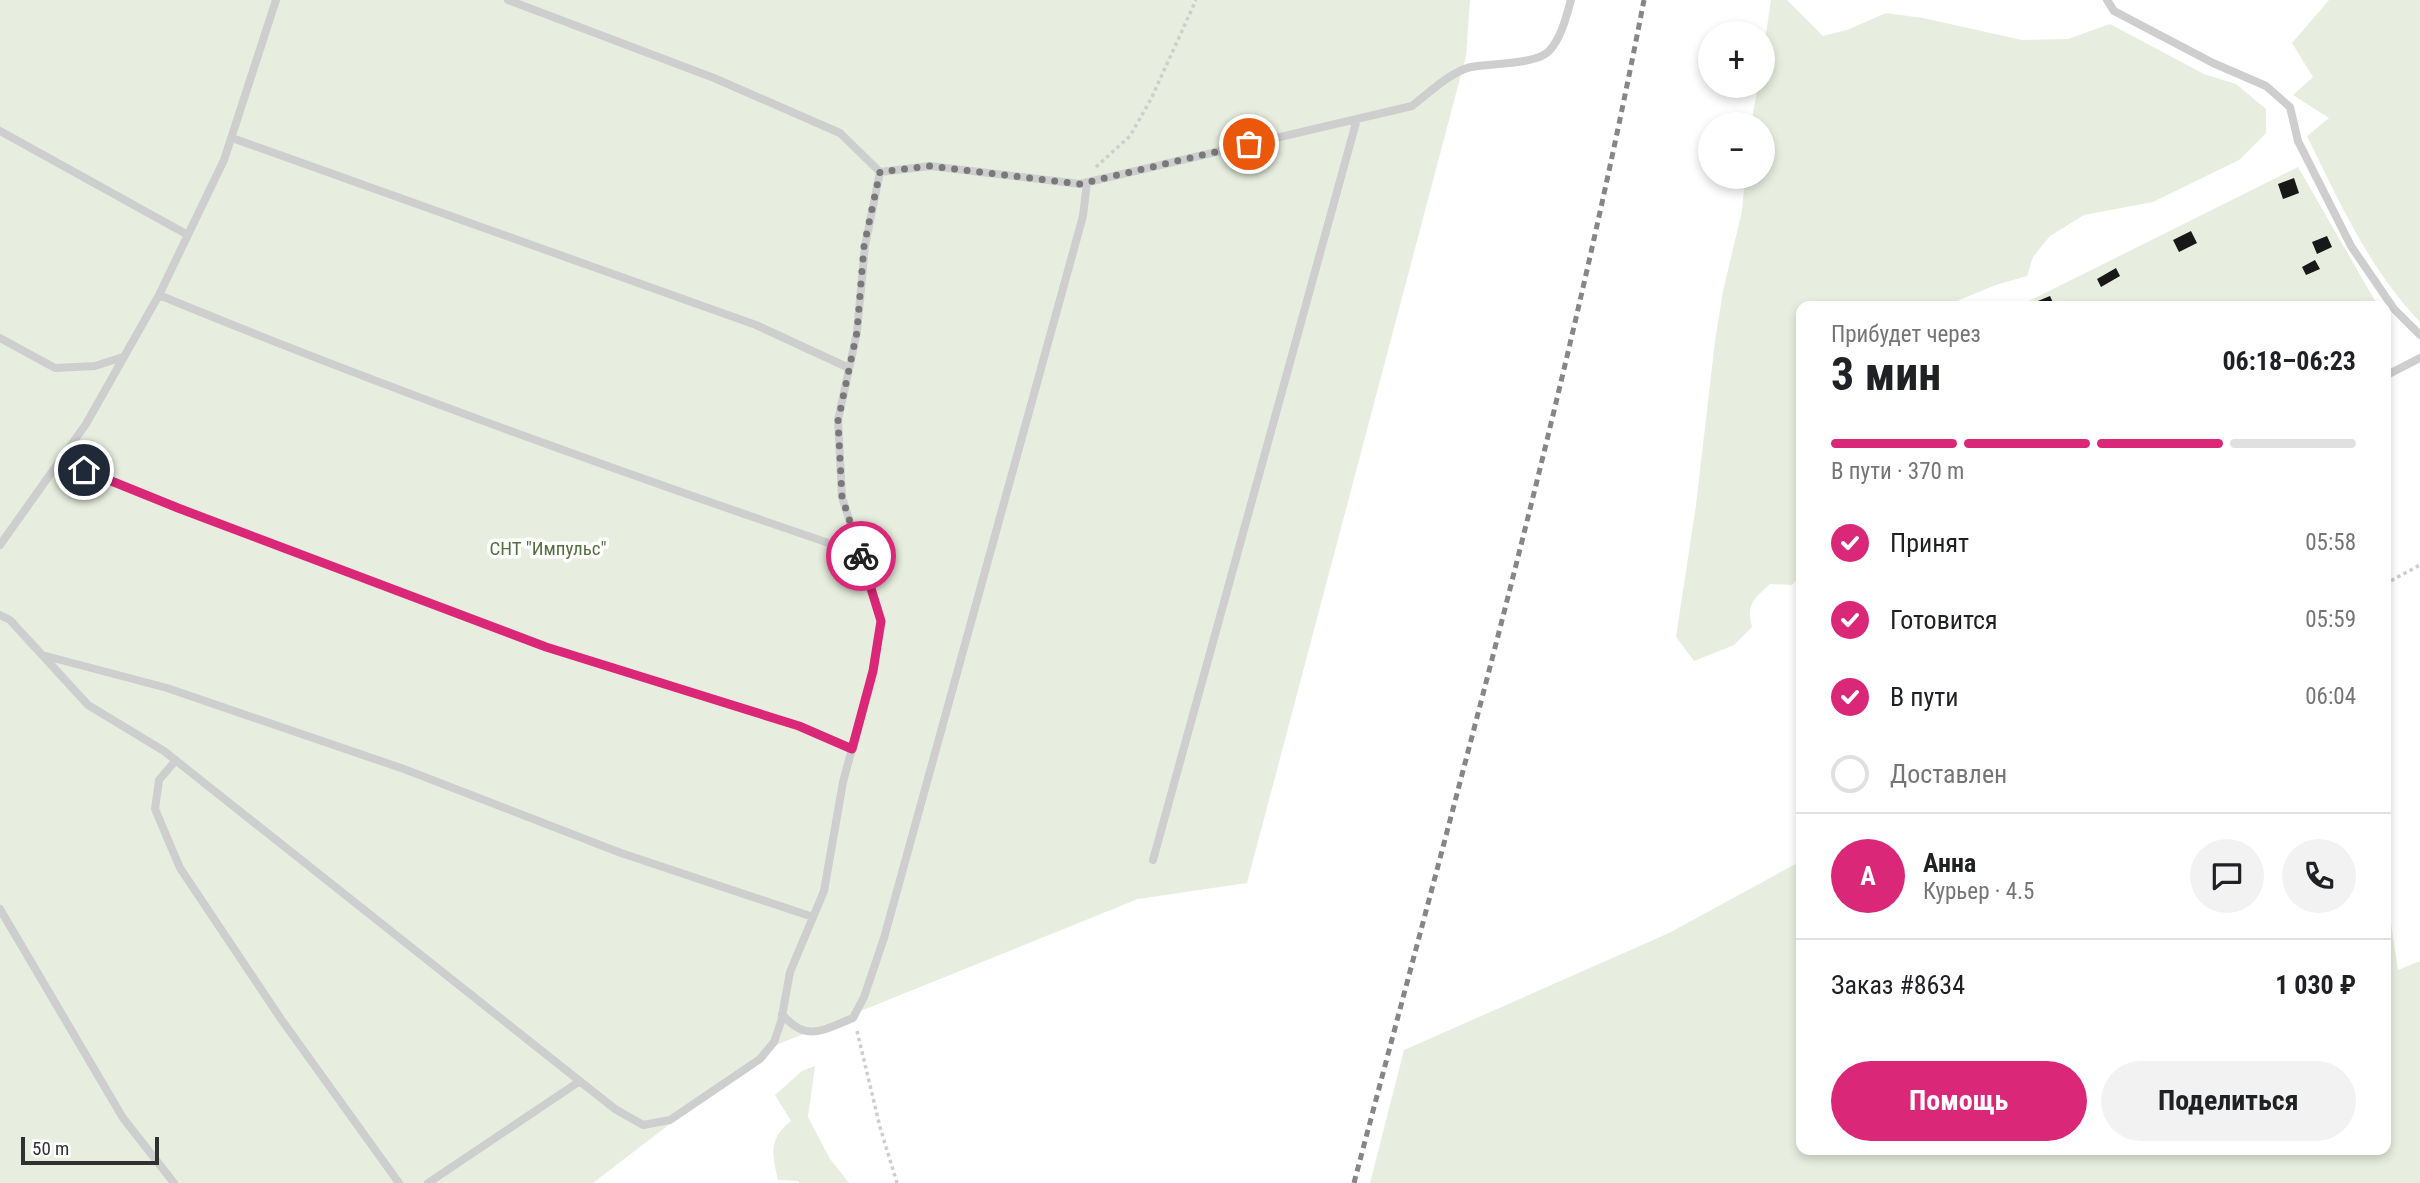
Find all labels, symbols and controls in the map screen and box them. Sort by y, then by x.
map controls [1698,21,1775,189]
button: + [1698,21,1775,98]
button: − [1698,112,1775,189]
pin [1219,114,1279,174]
icon: bag [1230,125,1268,163]
text: Прибудет через [1831,321,1981,348]
text: 06:18–06:23 [2222,346,2356,376]
text: 3 мин [1831,347,1941,401]
pin [54,440,114,500]
icon: home [65,451,103,489]
text: В пути · 370 m [1831,458,1964,485]
courier [826,521,896,591]
icon: check [1831,524,1869,562]
text: Принят [1890,528,1969,558]
text: 05:58 [2305,529,2356,556]
park label: СНТ "Импульс" [489,537,607,560]
icon: bike [842,537,880,575]
icon: check [1831,601,1869,639]
text: Готовится [1890,605,1998,635]
text: 05:59 [2305,606,2356,633]
icon: check [1831,678,1869,716]
text: В пути [1890,682,1959,712]
text: 06:04 [2305,683,2356,710]
text: Доставлен [1890,759,2007,789]
button: chat [2190,839,2264,913]
button: phone [2282,839,2356,913]
text: Анна [1923,848,1976,878]
text: А [1860,861,1876,891]
text: Курьер · 4.5 [1923,878,2034,905]
text: Заказ #8634 [1831,970,1965,1000]
text: 1 030 ₽ [2275,970,2356,1000]
button: Помощь [1831,1061,2087,1141]
button: Поделиться [2101,1061,2356,1141]
scale bar [21,1134,159,1166]
text: 50 m [32,1137,69,1160]

